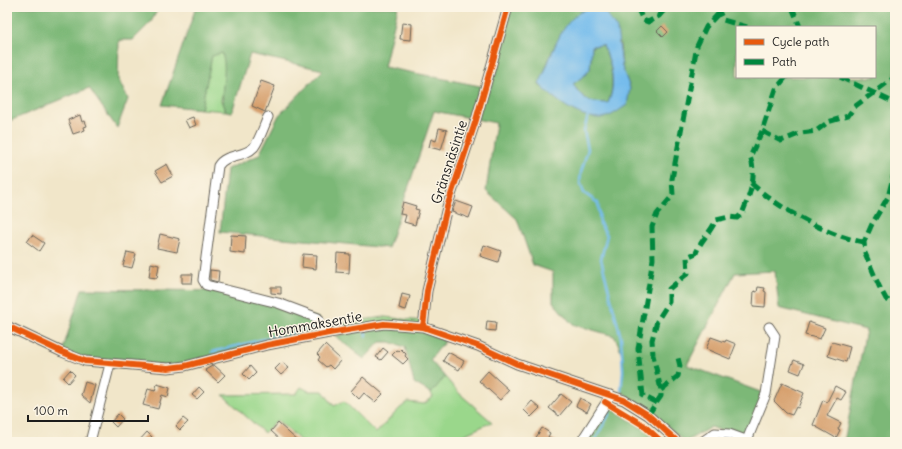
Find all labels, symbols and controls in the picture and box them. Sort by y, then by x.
legend [736,26,876,78]
text: Cycle path [772,34,829,49]
text: Path [772,54,797,69]
street label: Gränsnäsintie [427,118,471,206]
street label: Hommaksentie [267,307,363,341]
scale bar [28,397,148,423]
text: 100 m [34,403,68,418]

